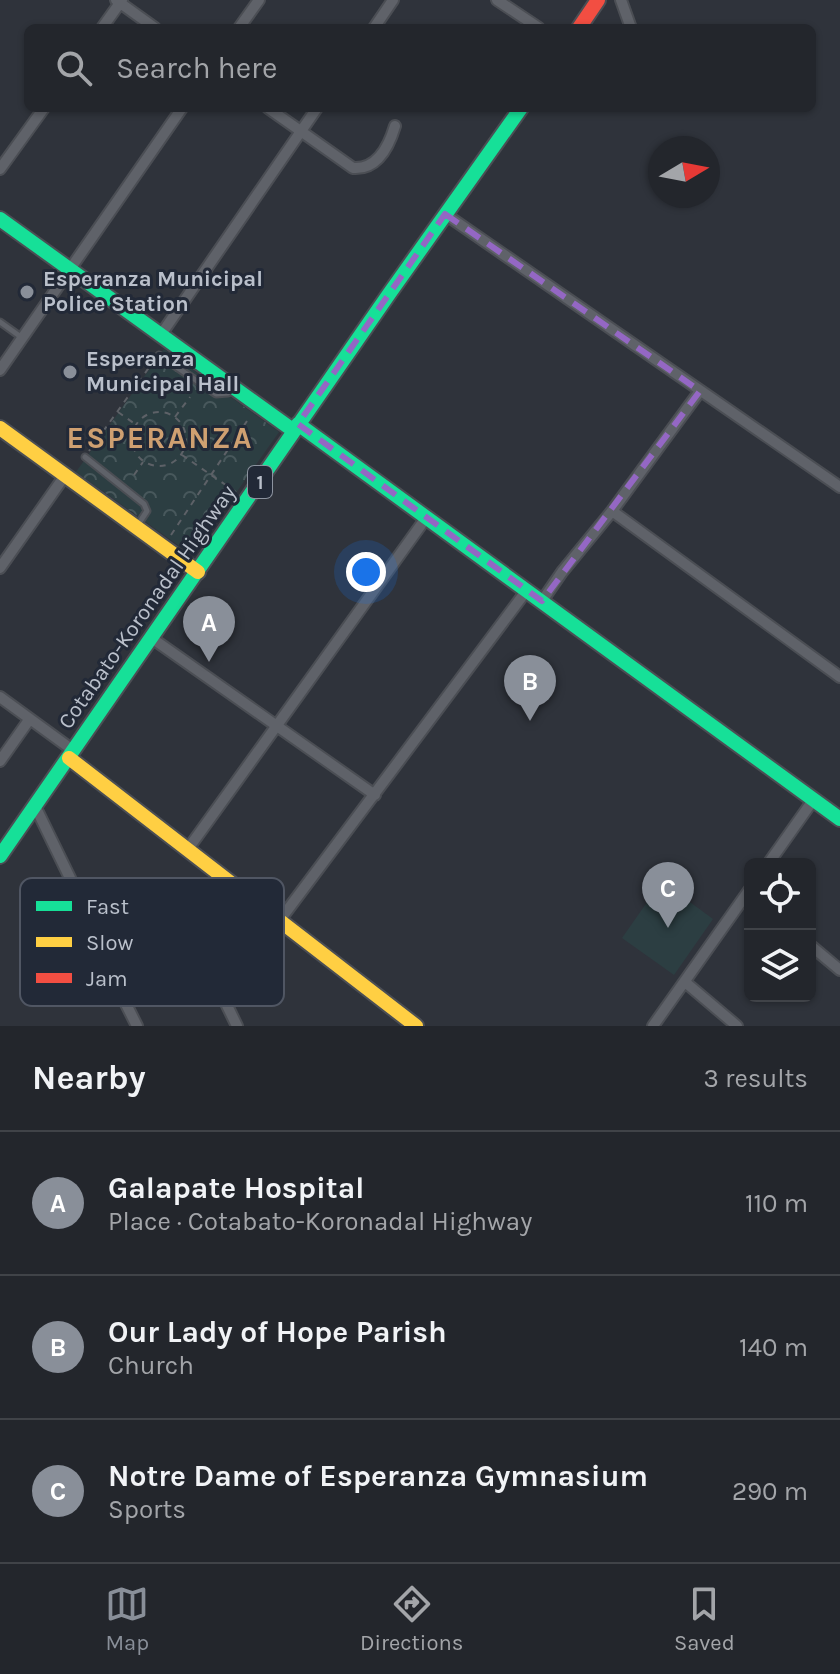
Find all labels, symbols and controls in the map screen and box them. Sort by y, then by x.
search box [24,24,816,112]
icon: search [52,46,96,90]
text: Search here [116,50,277,86]
north arrow [648,136,720,208]
place label: Esperanza Municipal Police Station [43,266,263,317]
marker: Esperanza Municipal Police Station [18,283,36,301]
place label: Esperanza Municipal Hall [86,346,239,397]
marker: Esperanza Municipal Hall [61,363,79,381]
district label: ESPERANZA [67,420,253,456]
road number: 1 [248,466,272,498]
street label: Cotabato-Koronadal Highway [53,480,241,734]
your location [346,552,386,592]
pin: A [183,596,235,662]
pin: B [504,655,556,721]
map controls [744,858,816,1002]
button: locate [744,858,816,930]
pin: C [642,862,694,928]
legend [20,878,284,1006]
text: Fast [86,894,129,920]
text: Slow [86,930,133,956]
button: layers [744,930,816,1002]
text: Jam [86,966,128,992]
text: Nearby [32,1058,146,1098]
text: 3 results [704,1063,808,1094]
text: Galapate Hospital [108,1170,364,1206]
text: A [50,1188,66,1219]
text: 110 m [745,1188,808,1219]
text: Place · Cotabato-Koronadal Highway [108,1206,532,1237]
text: Our Lady of Hope Parish [108,1314,447,1350]
text: B [50,1332,66,1363]
text: 140 m [739,1332,808,1363]
text: Church [108,1350,194,1381]
text: Notre Dame of Esperanza Gymnasium [108,1458,648,1494]
text: C [50,1476,66,1507]
text: 290 m [732,1476,808,1507]
text: Sports [108,1494,186,1525]
tab: Map [105,1582,149,1656]
tab: Directions [360,1582,463,1656]
tab: Saved [674,1582,735,1656]

